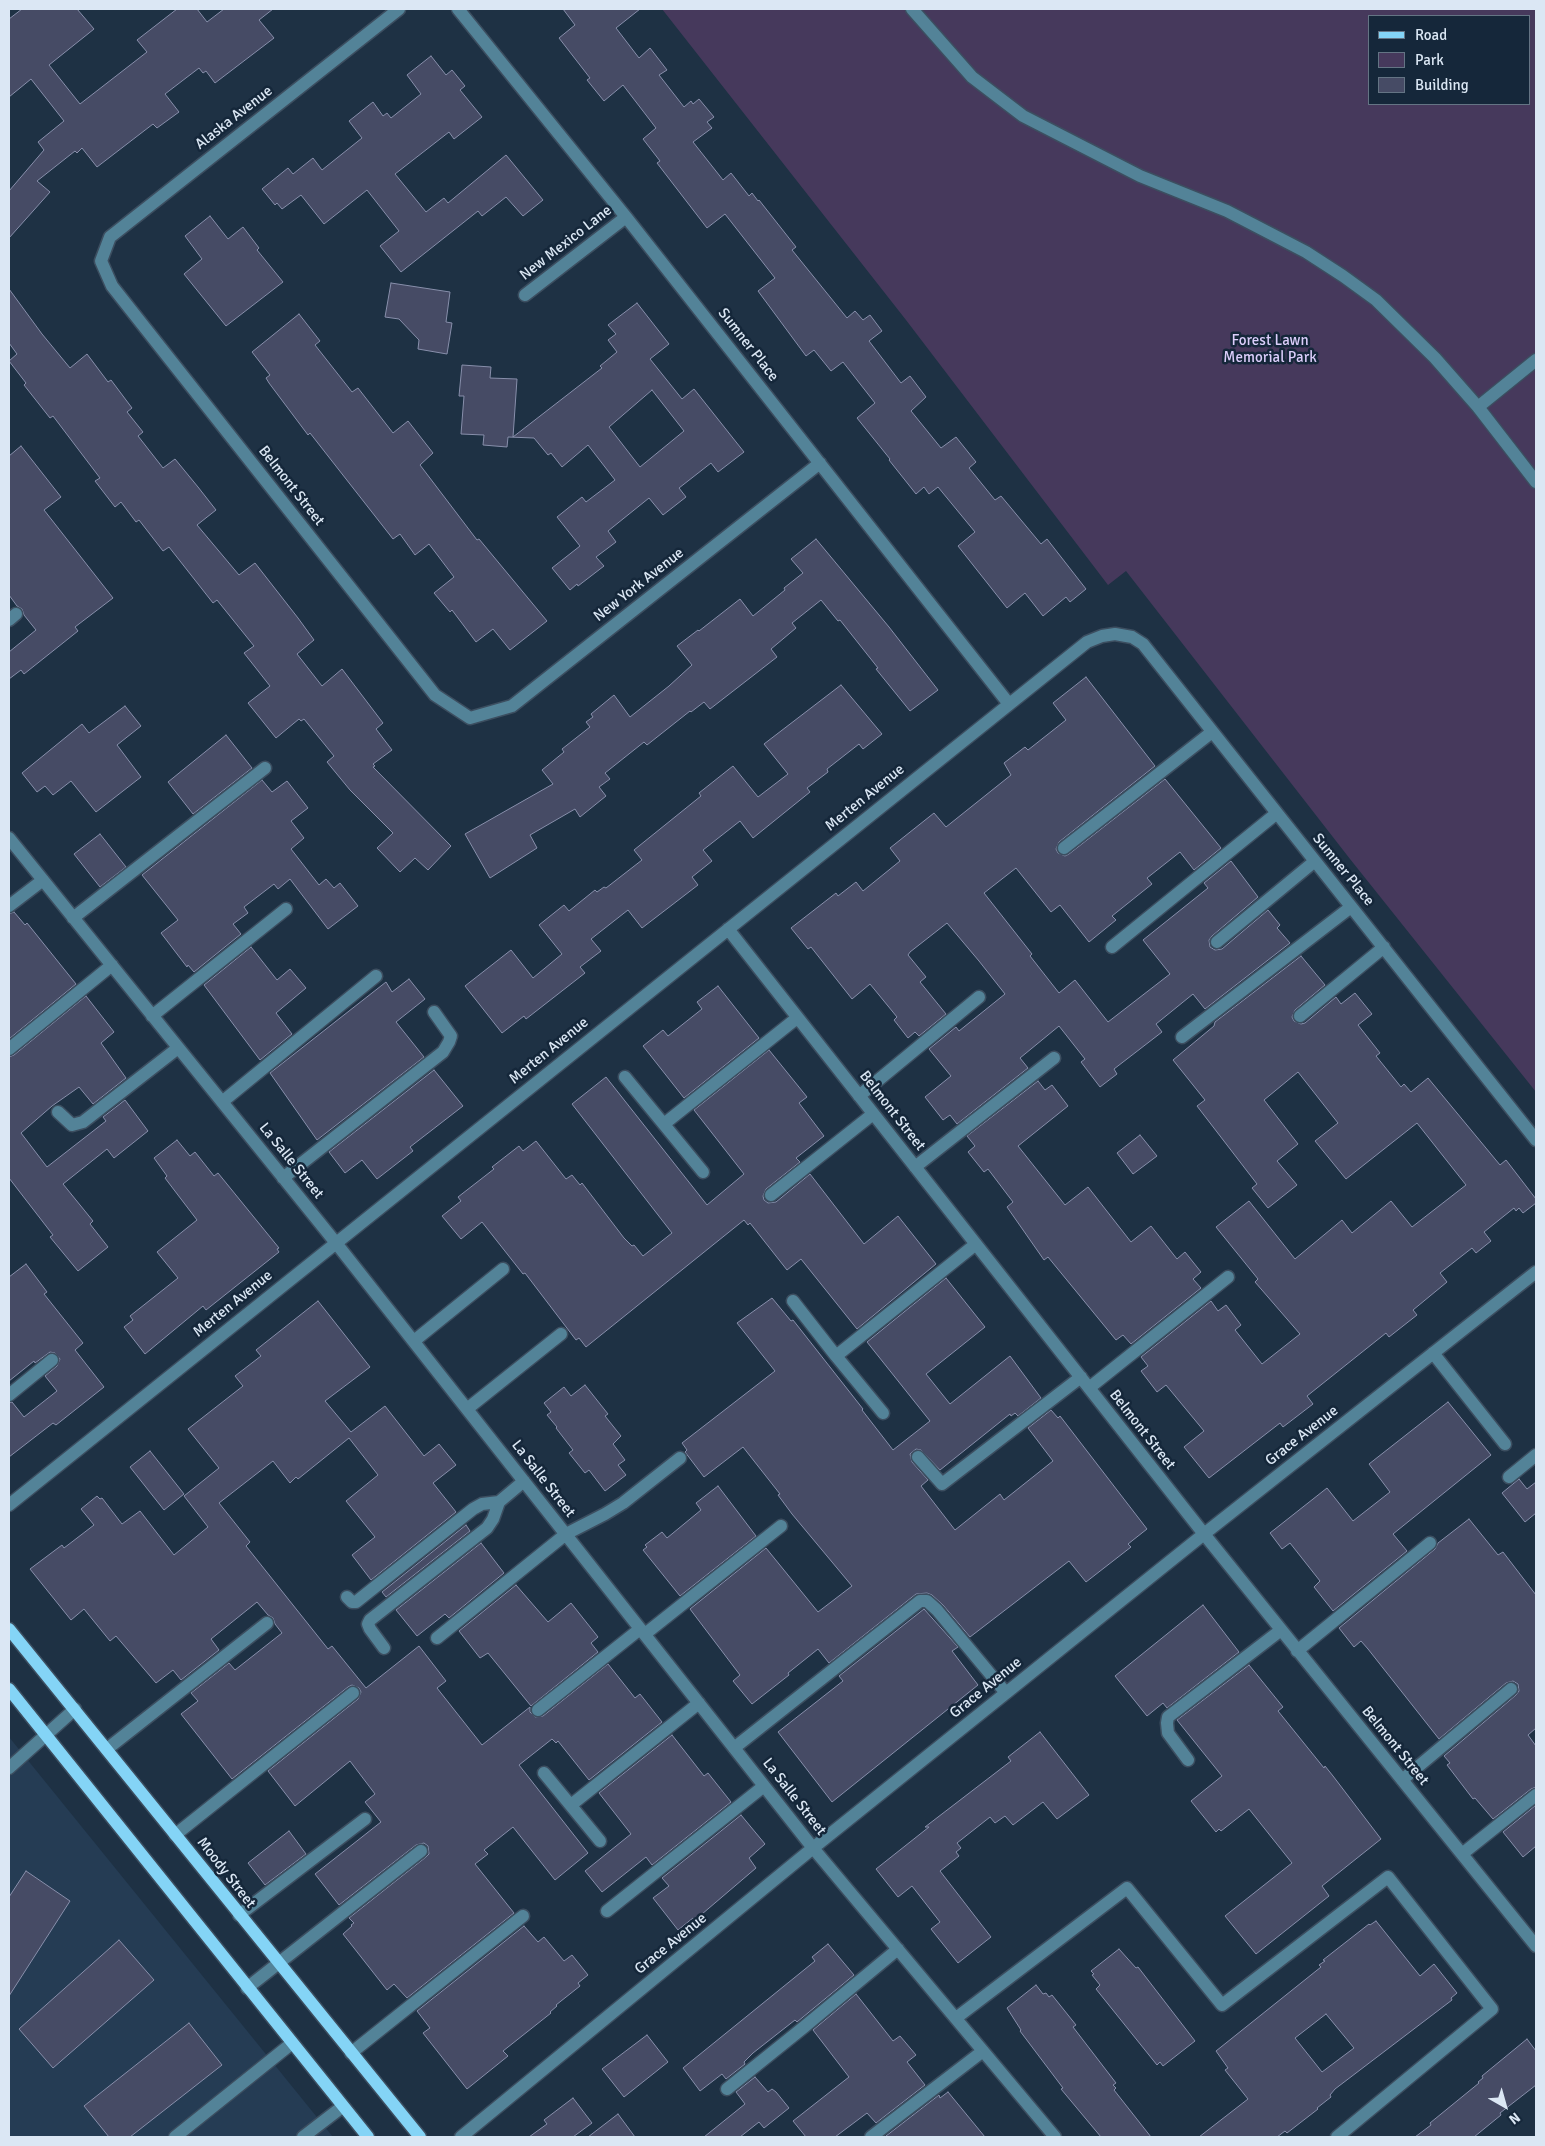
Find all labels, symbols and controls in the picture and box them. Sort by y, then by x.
legend [1368,15,1530,105]
text: Road [1415,26,1447,44]
text: Park [1415,51,1444,69]
text: Building [1415,76,1469,94]
street label: Alaska Avenue [192,82,276,154]
street label: New Mexico Lane [517,202,615,284]
street label: Sumner Place [714,305,782,385]
park label: Forest Lawn Memorial Park [1223,332,1317,367]
street label: Belmont Street [254,442,328,530]
street label: New York Avenue [590,544,688,626]
street label: Merten Avenue [822,761,908,835]
street label: Sumner Place [1308,830,1378,910]
street label: Merten Avenue [506,1014,592,1088]
street label: Belmont Street [855,1067,929,1155]
street label: La Salle Street [255,1119,327,1203]
street label: Merten Avenue [190,1267,276,1341]
street label: Belmont Street [1105,1386,1179,1474]
street label: Grace Avenue [1262,1402,1342,1470]
street label: La Salle Street [507,1437,579,1521]
street label: Grace Avenue [946,1654,1026,1722]
street label: Belmont Street [1358,1703,1432,1789]
street label: La Salle Street [758,1755,830,1839]
street label: Moody Street [193,1834,259,1912]
street label: Grace Avenue [631,1910,711,1978]
north arrow [1480,2081,1530,2131]
text: N [1505,2109,1524,2128]

